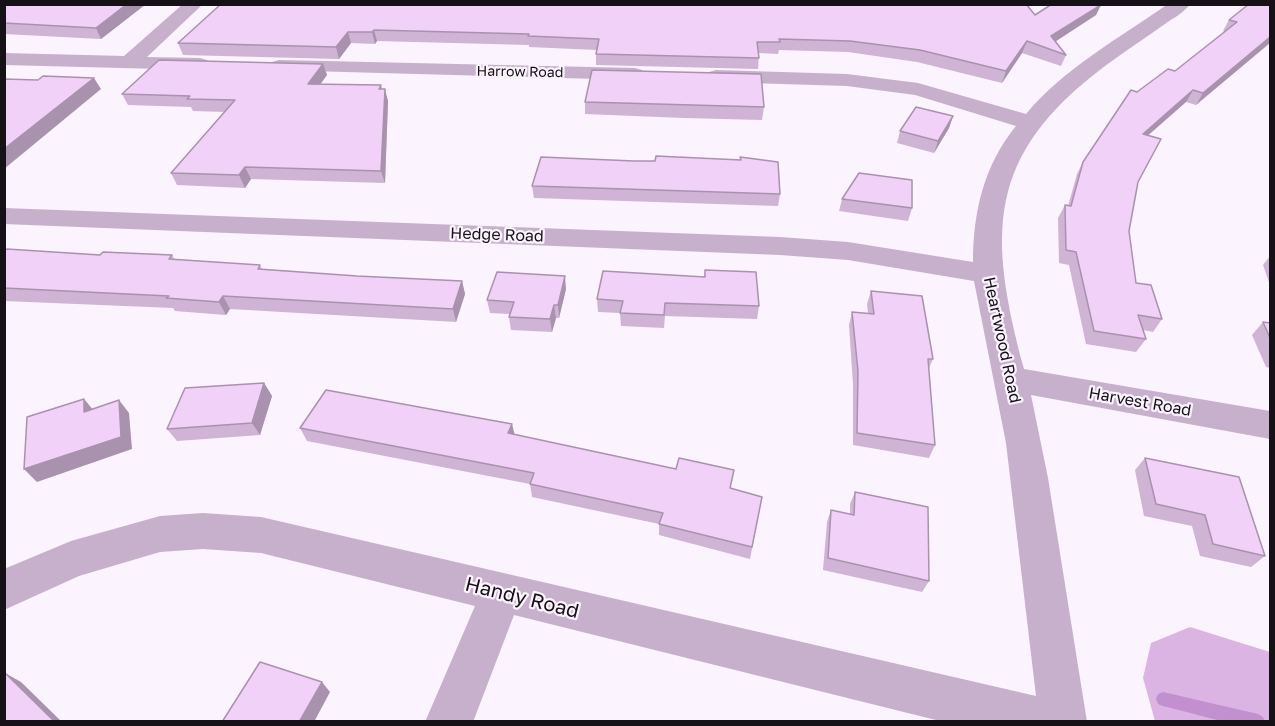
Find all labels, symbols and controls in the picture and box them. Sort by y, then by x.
street label: Harrow Road [476,63,564,81]
street label: Hedge Road [450,224,544,246]
street label: Heartwood Road [979,275,1025,405]
street label: Harvest Road [1087,384,1193,420]
street label: Handy Road [463,572,581,624]

